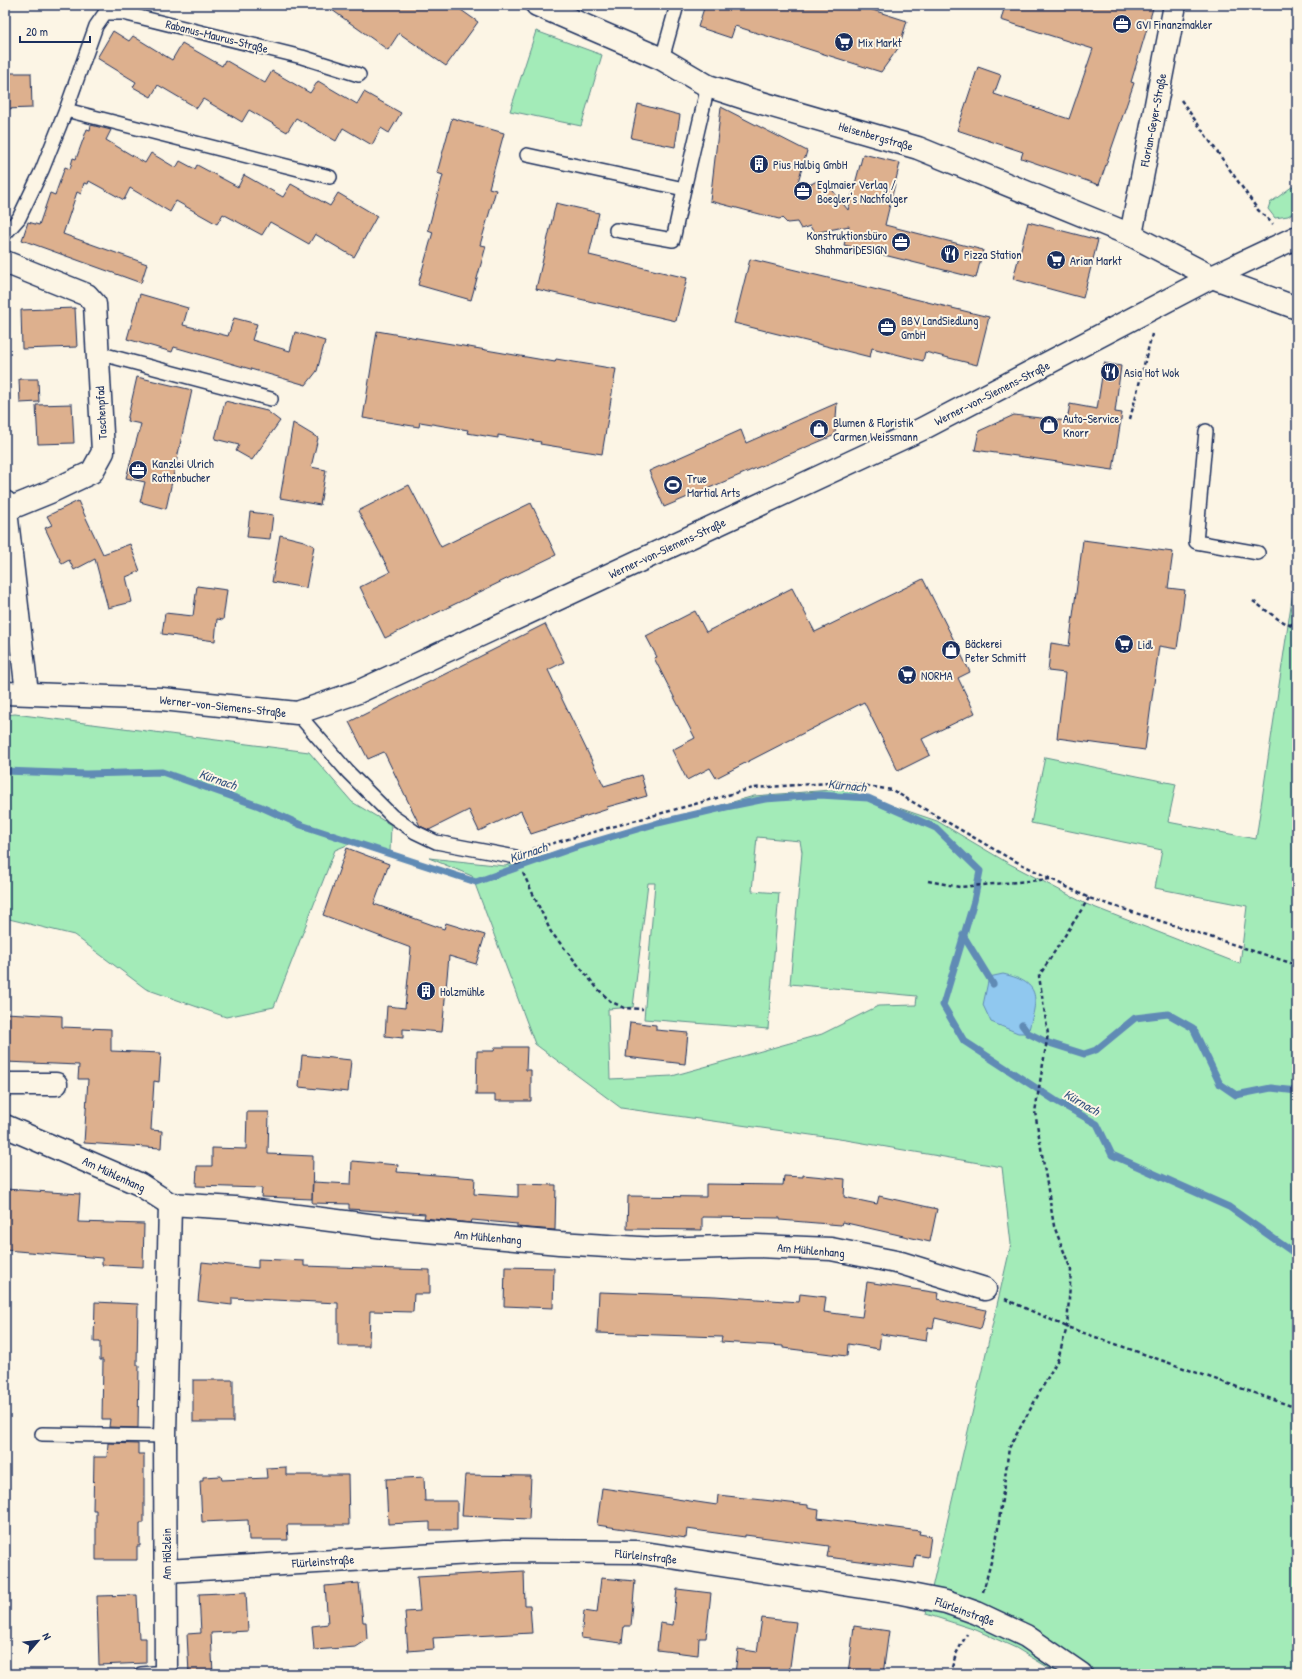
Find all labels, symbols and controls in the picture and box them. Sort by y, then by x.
office icon: GVI Finanzmakler [1111,13,1133,35]
street label: Rabanus-Maurus-Straße [164,15,270,57]
place label: GVI Finanzmakler [1136,16,1213,33]
scale bar [20,18,90,44]
text: 20 m [26,23,48,40]
supermarket icon: Mix Markt [833,31,855,53]
place label: Mix Markt [858,34,902,51]
street label: Florian-Geyer-Straße [1135,72,1170,169]
street label: Heisenbergstraße [837,117,915,155]
building icon: Pius Halbig GmbH [748,153,770,175]
place label: Pius Halbig GmbH [773,156,848,173]
place label: Eglmaier Verlag / Boegler's Nachfolger [817,176,908,207]
office icon: Eglmaier Verlag / Boegler's Nachfolger [792,180,814,202]
place label: Konstruktionsbüro ShahmariDESIGN [806,227,887,258]
office icon: Konstruktionsbüro ShahmariDESIGN [890,231,912,253]
restaurant icon: Pizza Station [939,243,961,265]
place label: Pizza Station [964,246,1022,263]
supermarket icon: Arian Markt [1045,249,1067,271]
place label: Arian Markt [1070,252,1122,269]
place label: BBV LandSiedlung GmbH [901,312,978,343]
office icon: BBV LandSiedlung GmbH [876,316,898,338]
street label: Werner-von-Siemens-Straße [931,356,1053,429]
restaurant icon: Asia Hot Wok [1099,361,1121,383]
place label: Asia Hot Wok [1124,364,1179,381]
street label: Taschenpfad [91,385,111,440]
place label: Auto-Service Knorr [1063,410,1120,441]
place label: Blumen & Floristik Carmen Weissmann [833,414,918,445]
shop icon: Auto-Service Knorr [1038,414,1060,436]
shop icon: Blumen & Floristik Carmen Weissmann [808,418,830,440]
place label: Kanzlei Ulrich Rothenbucher [152,455,214,486]
office icon: Kanzlei Ulrich Rothenbucher [127,459,149,481]
place label: True Martial Arts [687,470,741,501]
sports icon: True Martial Arts [662,474,684,496]
street label: Werner-von-Siemens-Straße [606,513,728,583]
supermarket icon: Lidl [1113,633,1135,655]
place label: Bäckerei Peter Schmitt [965,635,1027,666]
place label: Lidl [1138,636,1154,653]
shop icon: Bäckerei Peter Schmitt [940,639,962,661]
supermarket icon: NORMA [896,664,918,686]
place label: NORMA [921,667,953,684]
street label: Werner-von-Siemens-Straße [159,691,287,721]
water label: Kürnach [197,764,241,794]
water label: Kürnach [827,774,868,796]
water label: Kürnach [507,837,551,867]
building icon: Holzmühle [415,980,437,1002]
place label: Holzmühle [440,983,485,1000]
water label: Kürnach [1061,1085,1104,1120]
street label: Am Mühlenhang [80,1152,148,1196]
street label: Am Mühlenhang [454,1226,522,1248]
street label: Am Mühlenhang [777,1239,845,1261]
street label: Am Hölzlein [158,1528,175,1580]
street label: Flürleinstraße [613,1544,678,1568]
street label: Flürleinstraße [290,1550,355,1572]
street label: Flürleinstraße [932,1592,997,1630]
north arrow [18,1621,58,1661]
text: N [39,1630,54,1642]

